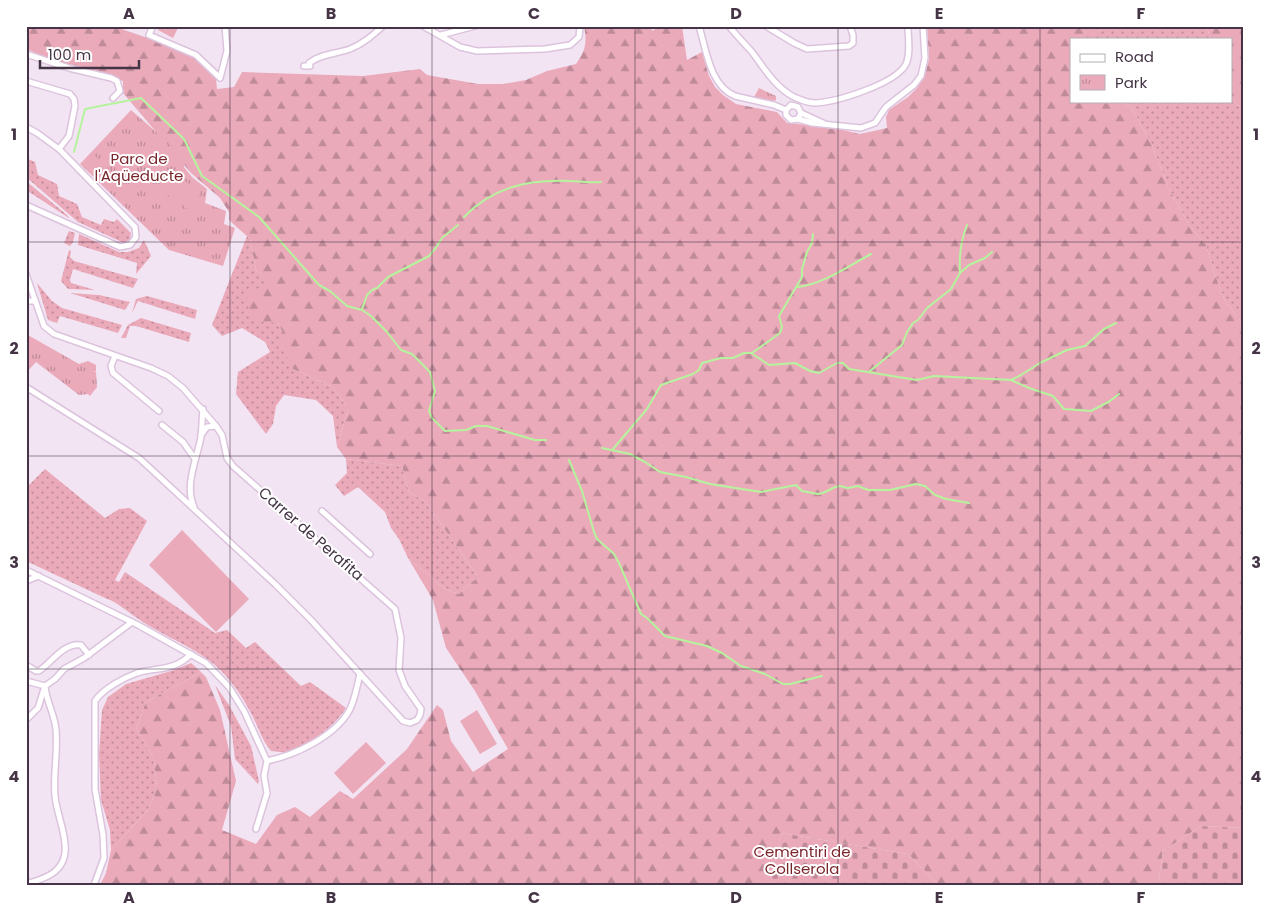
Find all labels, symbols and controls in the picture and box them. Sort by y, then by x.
text: A [123,2,135,25]
text: B [326,2,336,25]
text: C [528,2,540,25]
text: D [730,2,742,25]
text: E [935,2,943,25]
text: F [1137,2,1146,25]
scale bar [40,38,139,70]
legend [1070,38,1232,102]
text: 100 m [48,44,91,65]
text: Road [1115,46,1154,67]
text: Park [1115,72,1147,93]
text: 1 [11,123,17,146]
text: 1 [1253,123,1259,146]
park label: Parc de l'Aqüeducte [95,148,183,186]
text: 2 [9,337,19,360]
text: 2 [1251,337,1261,360]
street label: Carrer de Perafita [254,482,368,585]
text: 3 [9,551,19,574]
text: 3 [1251,551,1261,574]
text: 4 [9,765,20,788]
text: 4 [1251,765,1262,788]
park label: Cementiri de Collserola [753,841,851,879]
text: A [123,886,135,909]
text: B [326,886,336,909]
text: C [528,886,540,909]
text: D [730,886,742,909]
text: E [935,886,943,909]
text: F [1137,886,1146,909]

